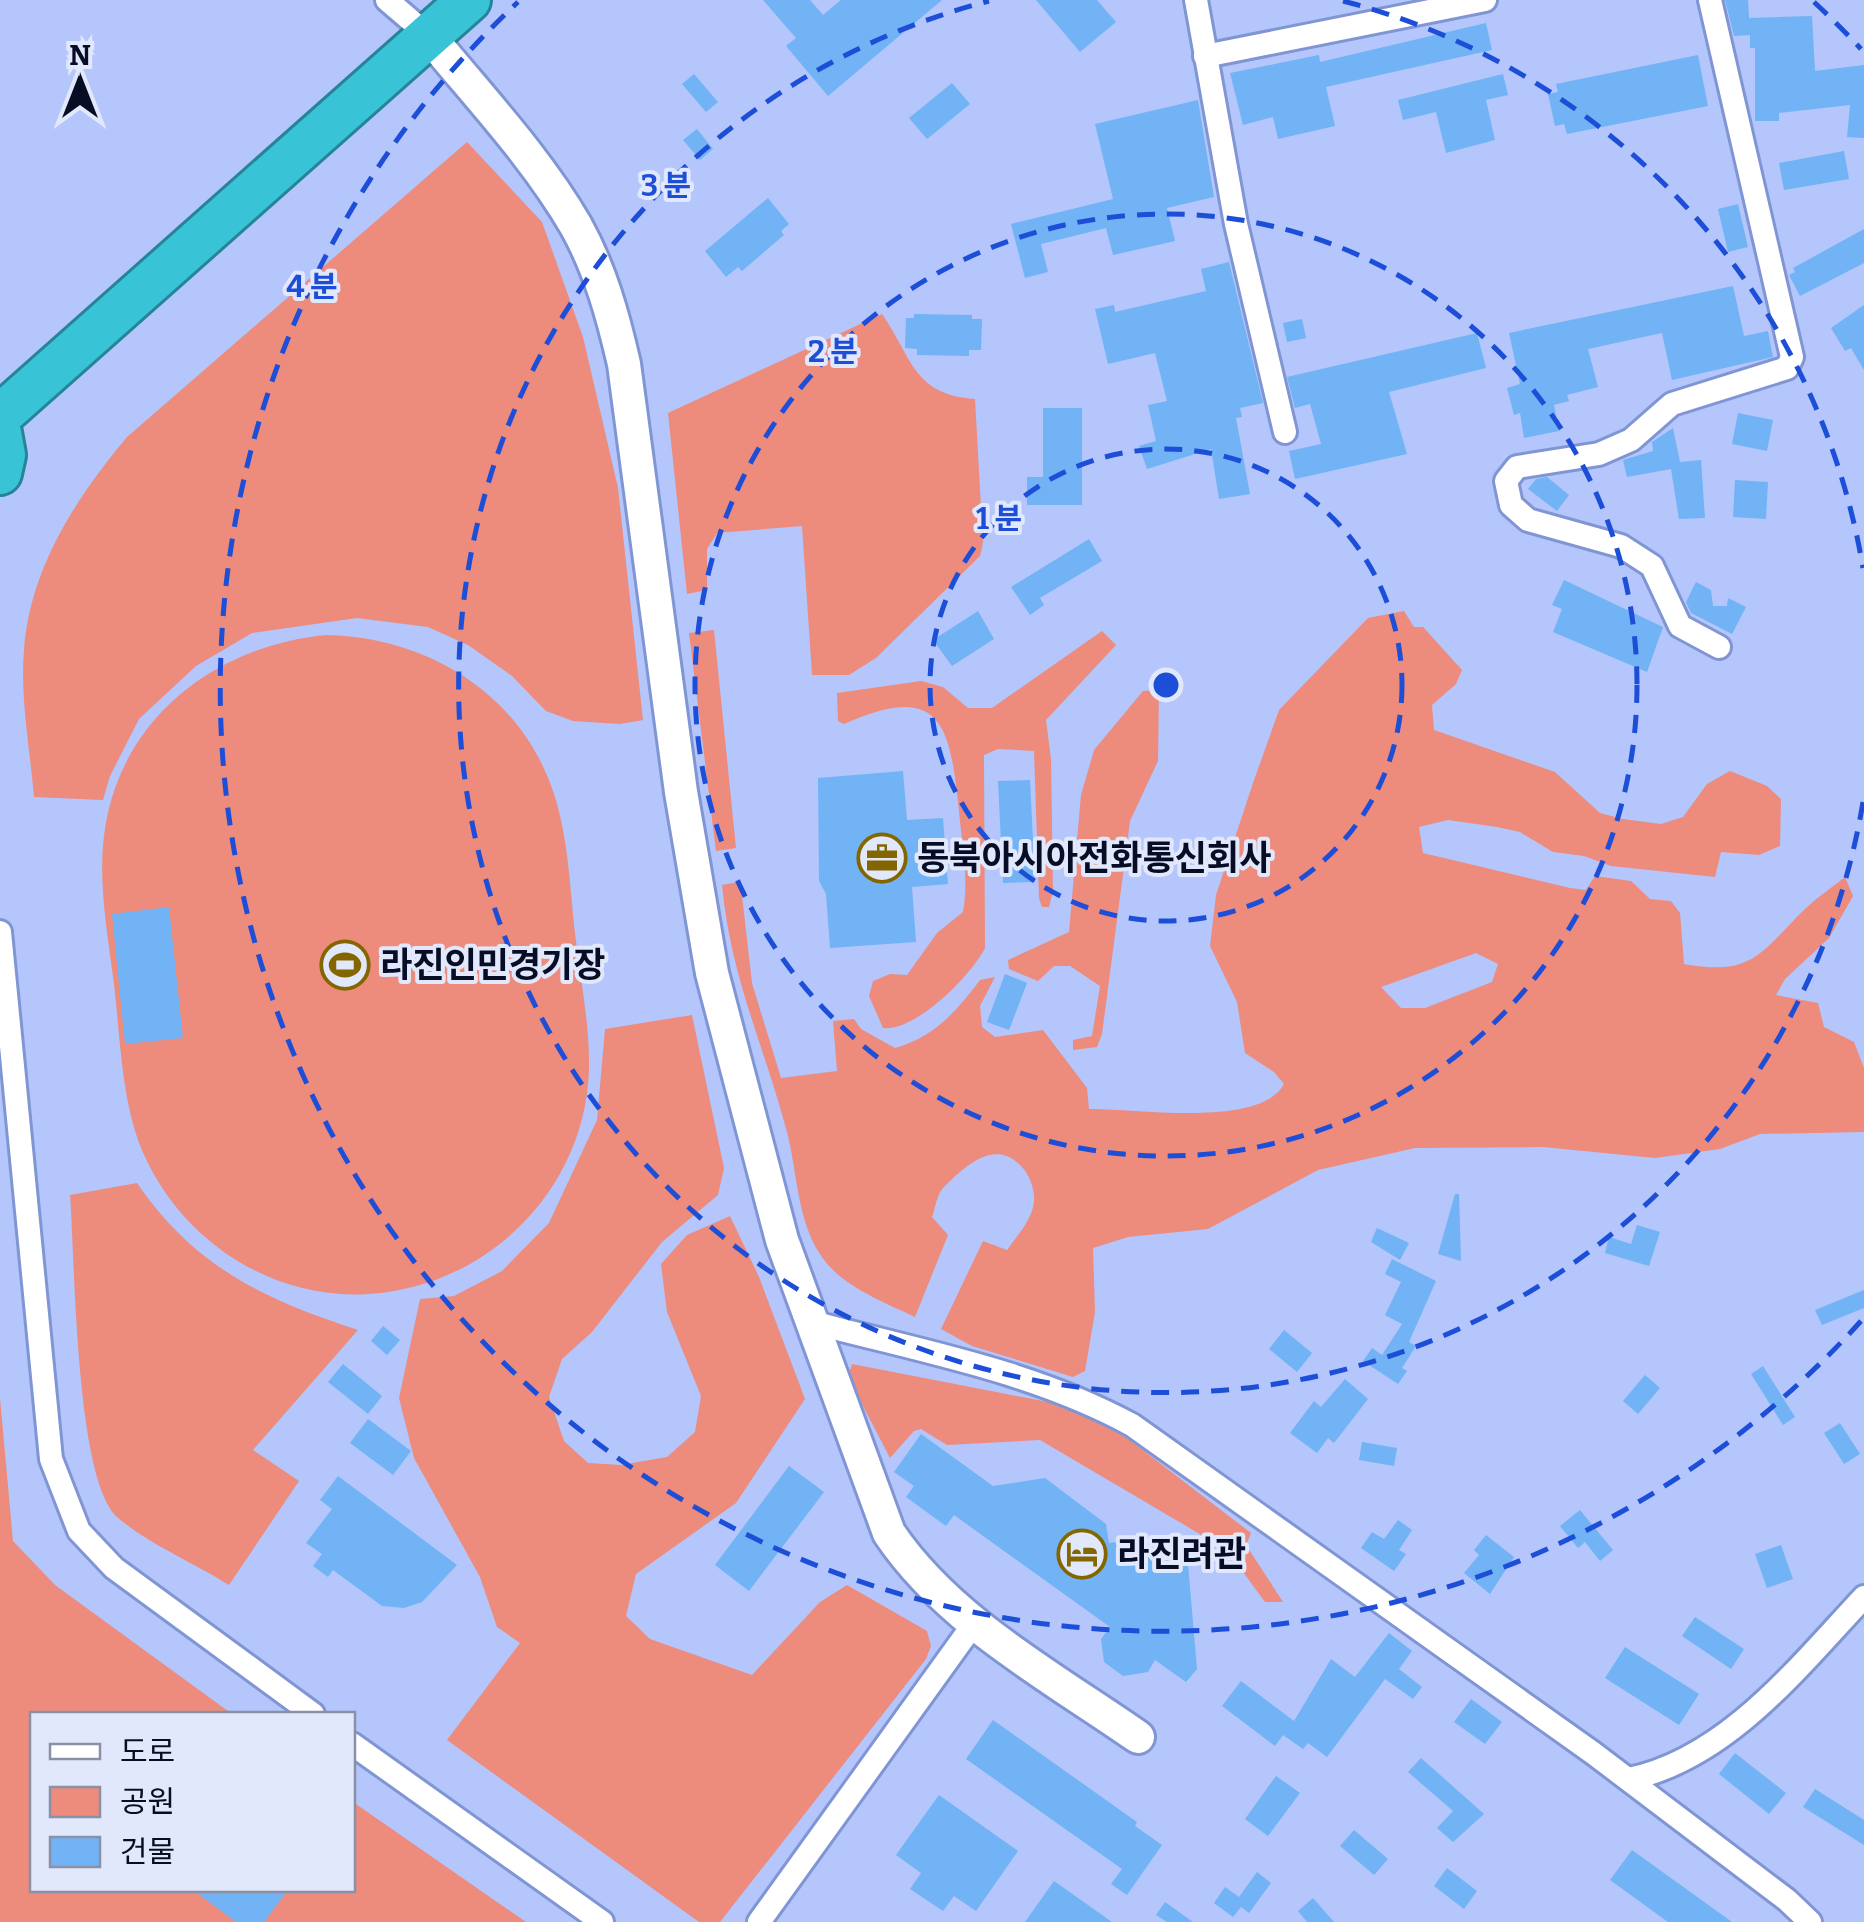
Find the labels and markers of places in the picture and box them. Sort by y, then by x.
centre of rings [1148,667,1184,703]
office icon: 동북아시아전화통신회사 [856,832,908,884]
place label: 동북아시아전화통신회사 [917,837,1271,879]
sports icon: 라진인민경기장 [319,939,371,991]
place label: 라진인민경기장 [380,944,605,986]
hotel icon: 라진려관 [1056,1528,1108,1580]
place label: 라진려관 [1117,1533,1246,1575]

